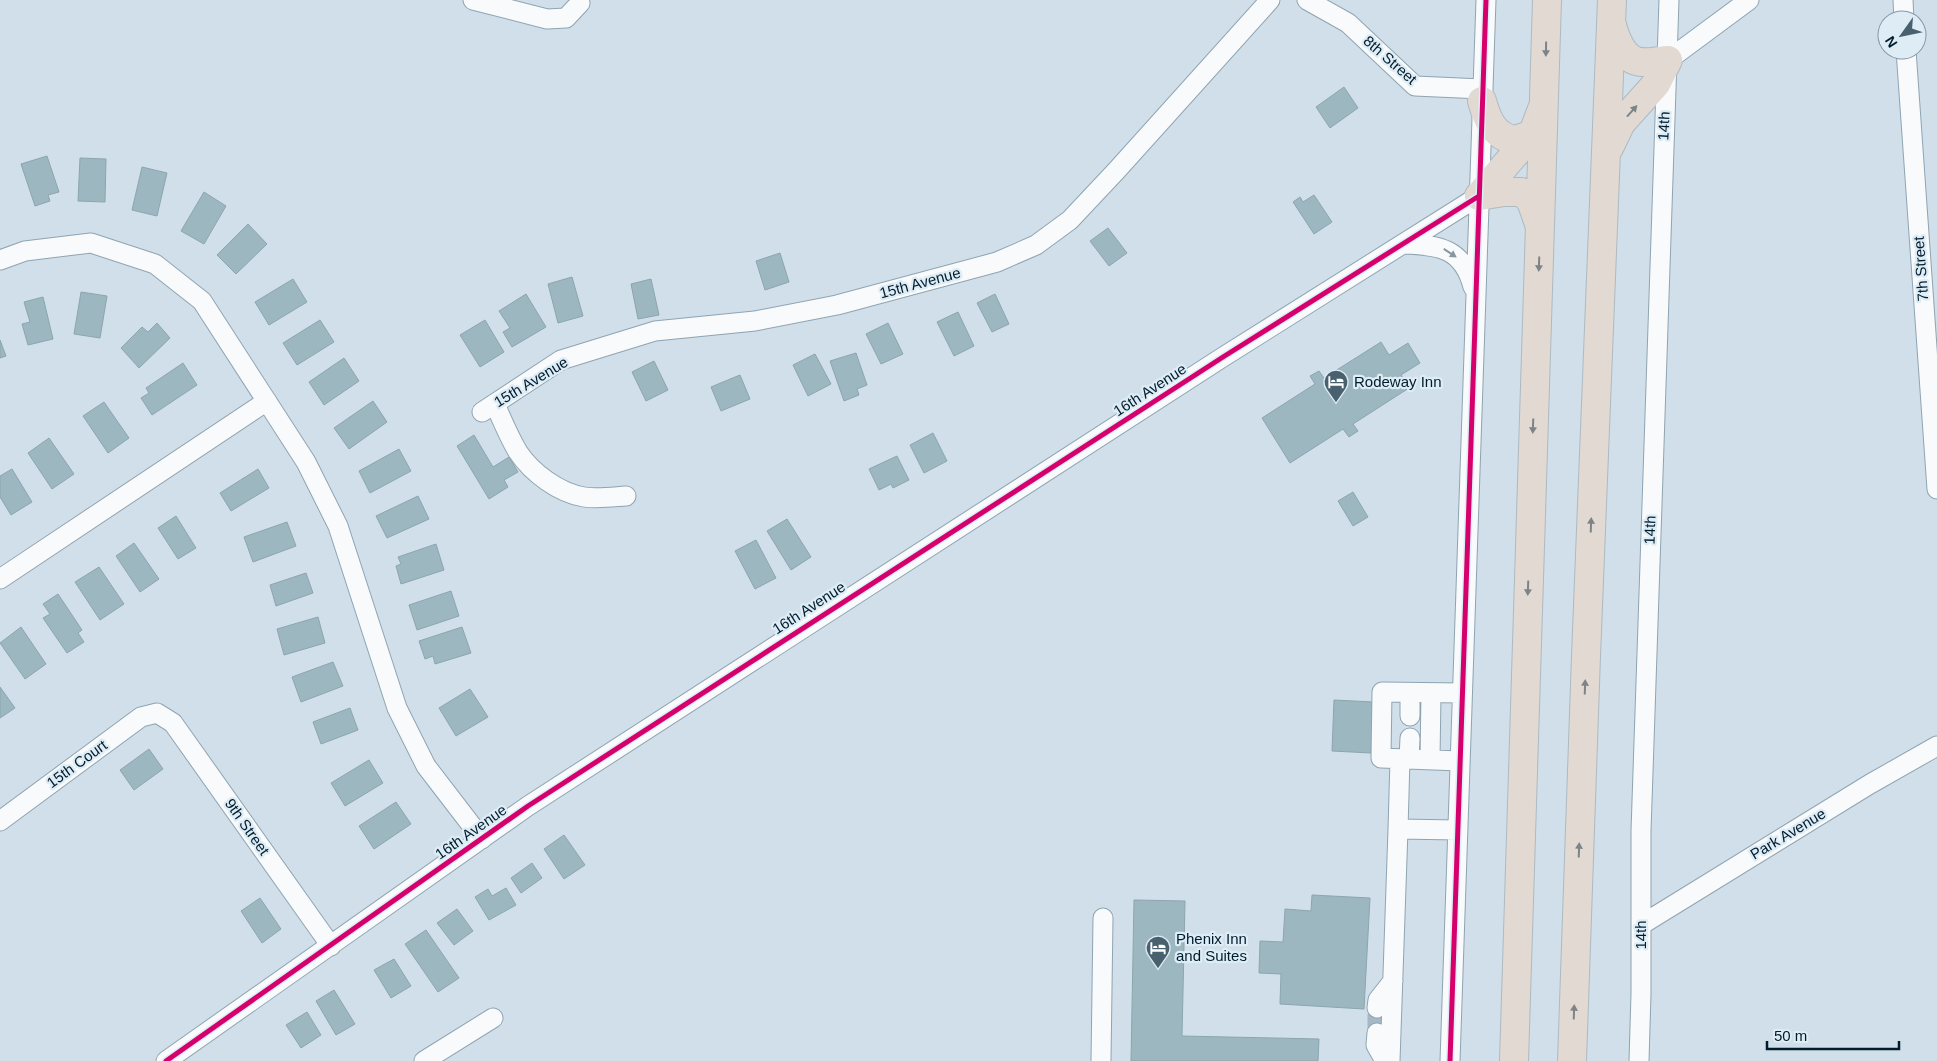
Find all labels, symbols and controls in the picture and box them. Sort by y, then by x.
north arrow [1877,10,1927,60]
street label: 8th Street [1360,32,1421,88]
text: N [1882,33,1901,51]
one-way arrow [1542,41,1550,57]
one-way arrow [1626,105,1638,117]
street label: 14th [1654,111,1673,141]
street label: 7th Street [1910,235,1931,302]
one-way arrow [1444,248,1457,258]
one-way arrow [1535,256,1543,272]
street label: 15th Avenue [878,264,962,301]
street label: 15th Avenue [491,353,571,410]
street label: 16th Avenue [1110,360,1189,419]
hotel icon: Rodeway Inn [1323,369,1349,403]
place label: Rodeway Inn [1354,373,1442,390]
one-way arrow [1529,418,1537,434]
street label: 14th [1640,515,1659,545]
one-way arrow [1587,517,1595,533]
street label: 16th Avenue [769,578,848,637]
one-way arrow [1524,581,1532,597]
one-way arrow [1581,679,1589,695]
street label: 15th Court [43,736,111,791]
street label: 9th Street [222,795,274,859]
street label: 16th Avenue [432,801,510,862]
street label: Park Avenue [1747,804,1828,863]
one-way arrow [1576,842,1584,858]
street label: 14th [1632,920,1649,950]
place label: Phenix Inn and Suites [1176,930,1247,964]
hotel icon: Phenix Inn and Suites [1145,935,1171,969]
one-way arrow [1570,1004,1578,1020]
scale bar [1767,1018,1900,1050]
text: 50 m [1774,1027,1807,1044]

